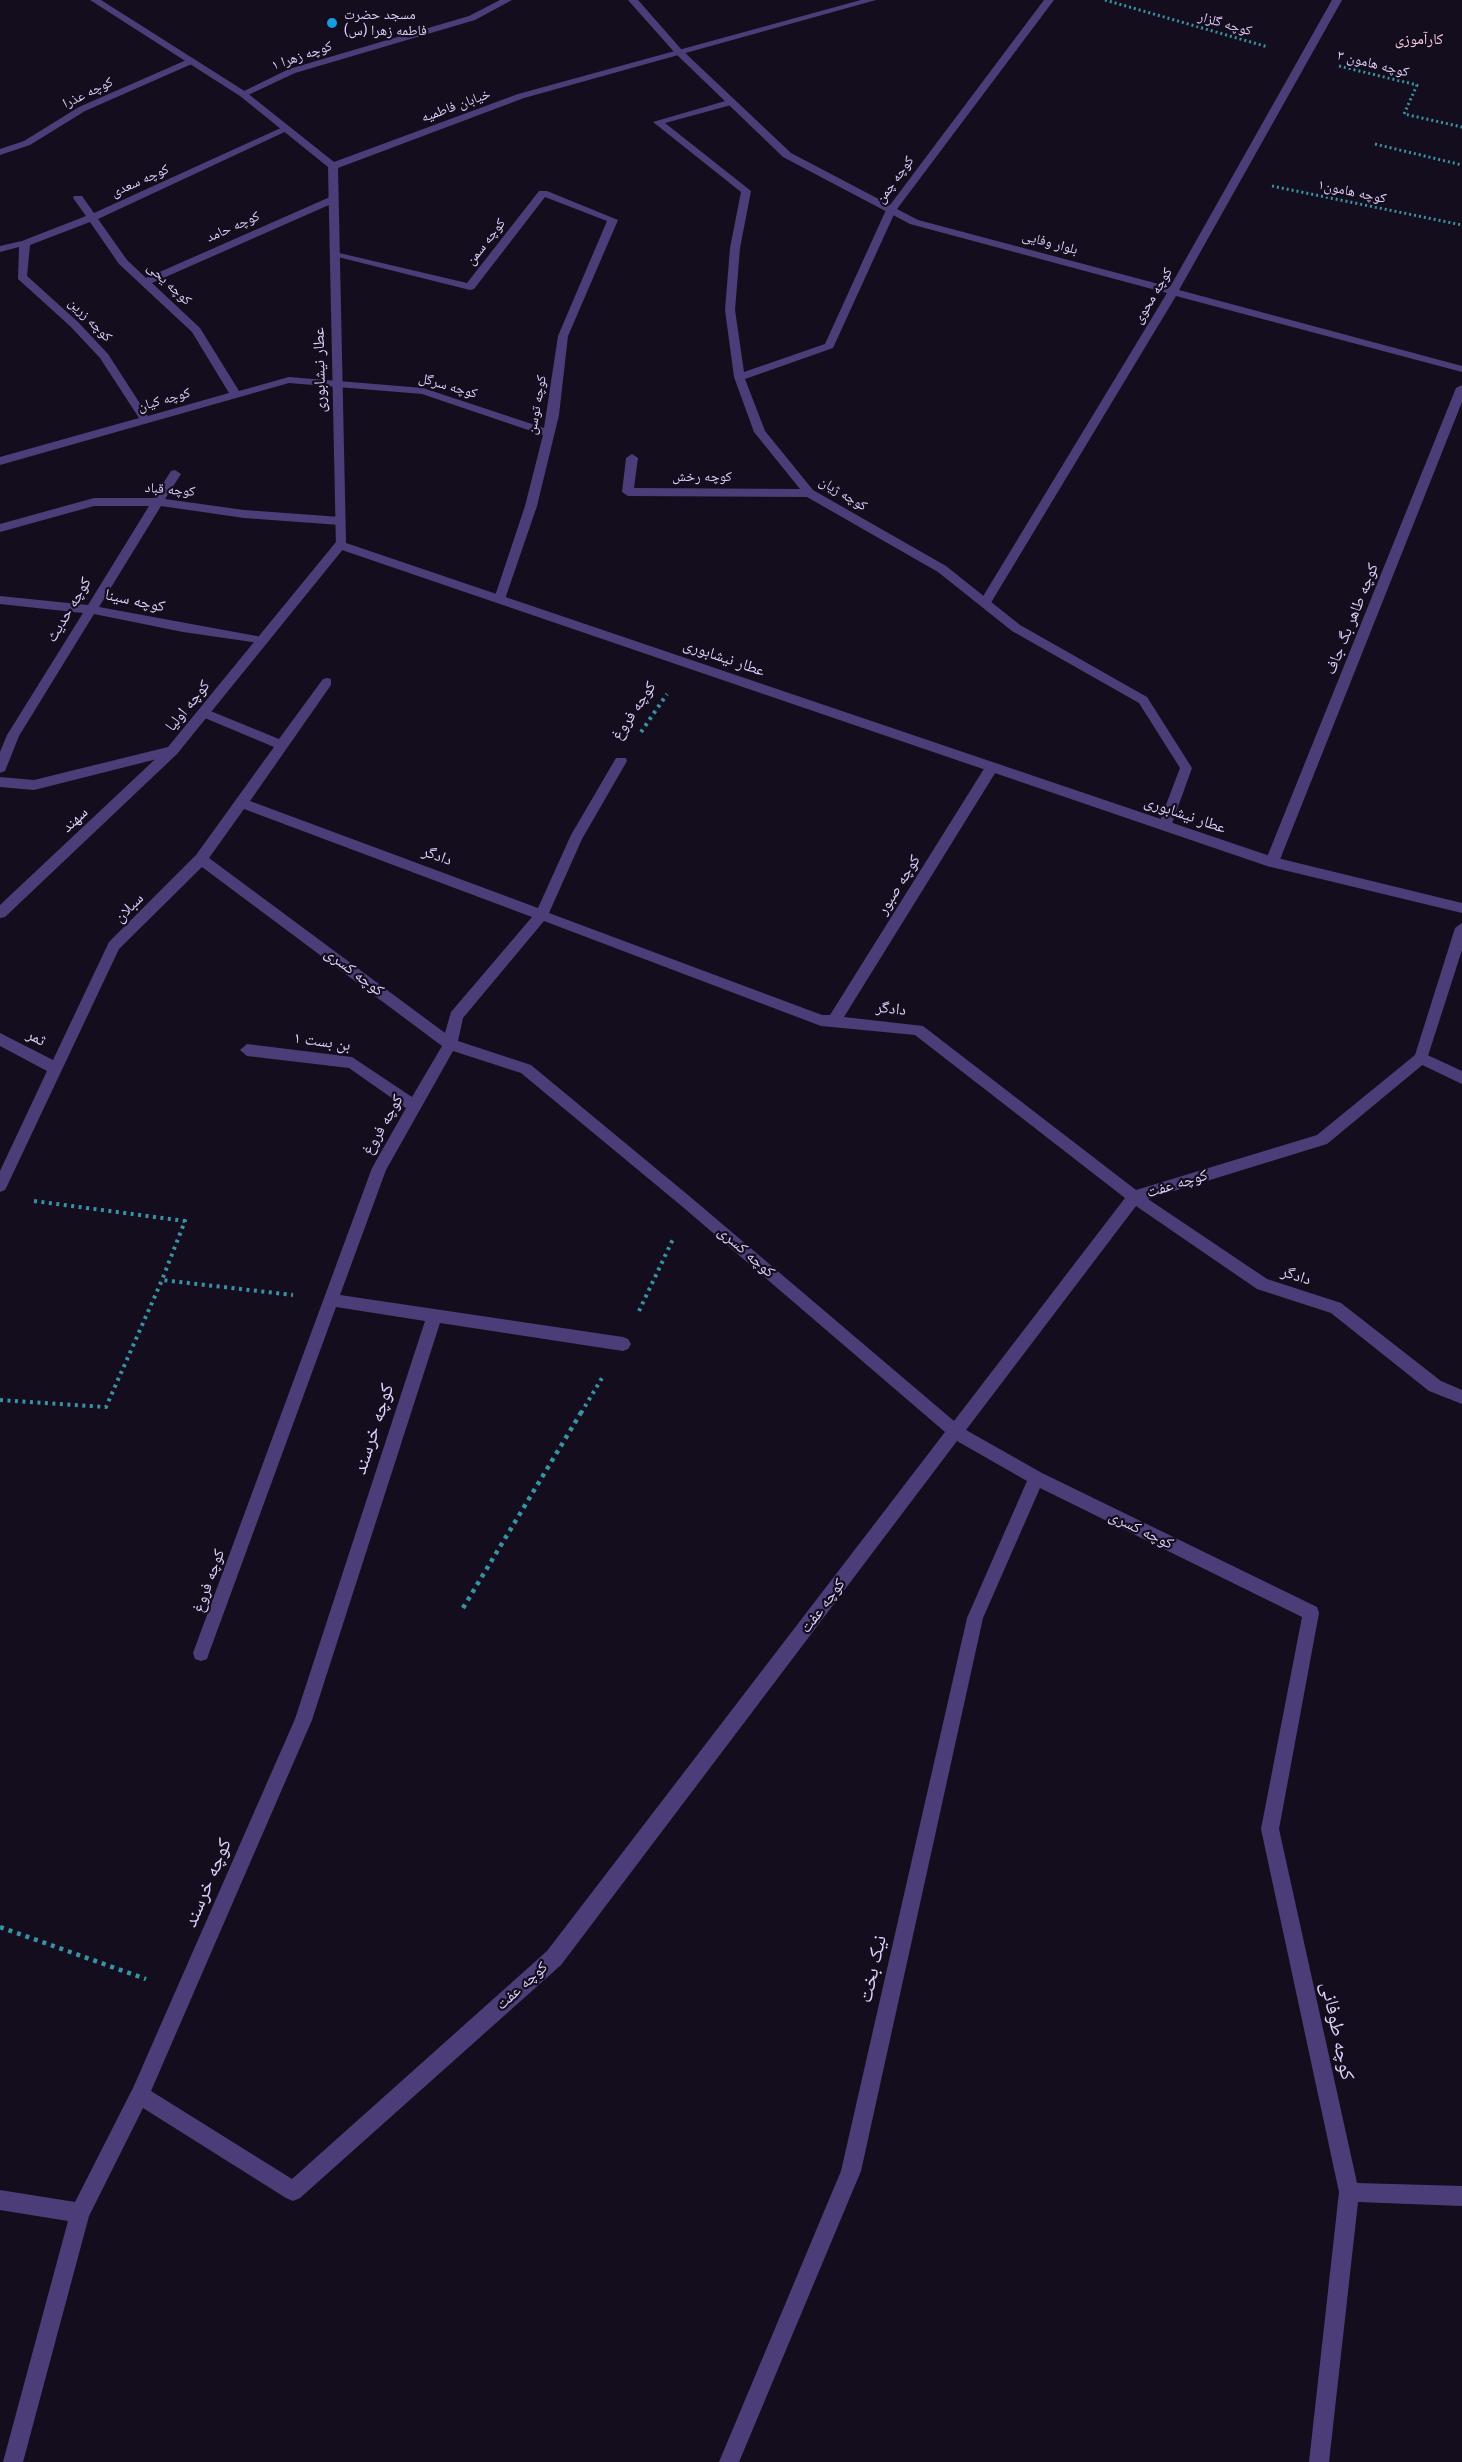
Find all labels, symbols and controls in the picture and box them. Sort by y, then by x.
place label: مسجد حضرت فاطمه زهرا (س) [344,7,427,40]
street label: کوچه گلزار [1196,8,1254,40]
marker: مسجد حضرت فاطمه زهرا (س) [325,16,339,30]
district label: کارآموزی [1395,31,1443,49]
street label: کوچه زهرا ۱ [270,38,334,74]
street label: کوچه هامون ۳ [1336,47,1410,81]
street label: کوچه عذرا [60,74,116,112]
street label: خیابان فاطمیه [419,86,493,126]
street label: کوچه چمن [872,153,918,207]
street label: کوچه سعدی [108,161,172,201]
street label: کوچه هامون۱ [1316,177,1388,207]
street label: کوچه حامد [204,208,262,246]
street label: کوچه سمن [463,215,509,269]
street label: بلوار وفایی [1020,228,1080,258]
street label: کوچه یحی [143,259,195,309]
street label: کوچه محوی [1130,265,1176,327]
street label: کوچه زرین [65,295,115,345]
street label: عطار نیشابوری [310,327,330,413]
street label: کوچه سرگل [417,370,479,402]
street label: کوچه توسن [524,374,550,436]
street label: کوچه کیان [136,384,192,416]
street label: کوچه رخش [672,469,732,485]
street label: کوچه ژیان [816,473,870,515]
street label: کوچه قباد [144,479,196,501]
street label: کوچه طاهر بگ جاف [1321,561,1383,677]
street label: کوچه حدیث [42,574,96,646]
street label: کوچه سینا [103,585,167,617]
street label: عطار نیشابوری [681,635,767,681]
street label: کوچه اولیا [162,677,214,735]
street label: کوچه فروغ [608,678,660,744]
street label: عطار نیشابوری [1142,792,1228,838]
street label: سهند [58,803,92,837]
street label: دادگر [420,842,454,870]
street label: کوچه صبور [873,852,925,918]
street label: سبلان [110,889,148,927]
street label: کوچه کسری [321,943,387,1001]
street label: دادگر [875,998,907,1020]
street label: ثمر [23,1025,49,1051]
street label: بن بست ۱ [292,1028,352,1056]
street label: کوچه فروغ [358,1092,408,1158]
street label: کوچه عفت [1144,1166,1210,1202]
street label: کوچه کسری [714,1222,778,1282]
street label: دادگر [1279,1262,1313,1290]
street label: کوچه خرسند [348,1381,400,1477]
street label: کوچه کسری [1106,1506,1176,1554]
street label: کوچه فروغ [189,1547,229,1615]
street label: کوچه عفت [796,1575,850,1637]
street label: کوچه خرسند [179,1835,237,1931]
street label: نیک بخت [854,1933,892,2005]
street label: کوچه عفت [492,1958,552,2014]
street label: کوچه طوفانی [1315,1980,1359,2082]

